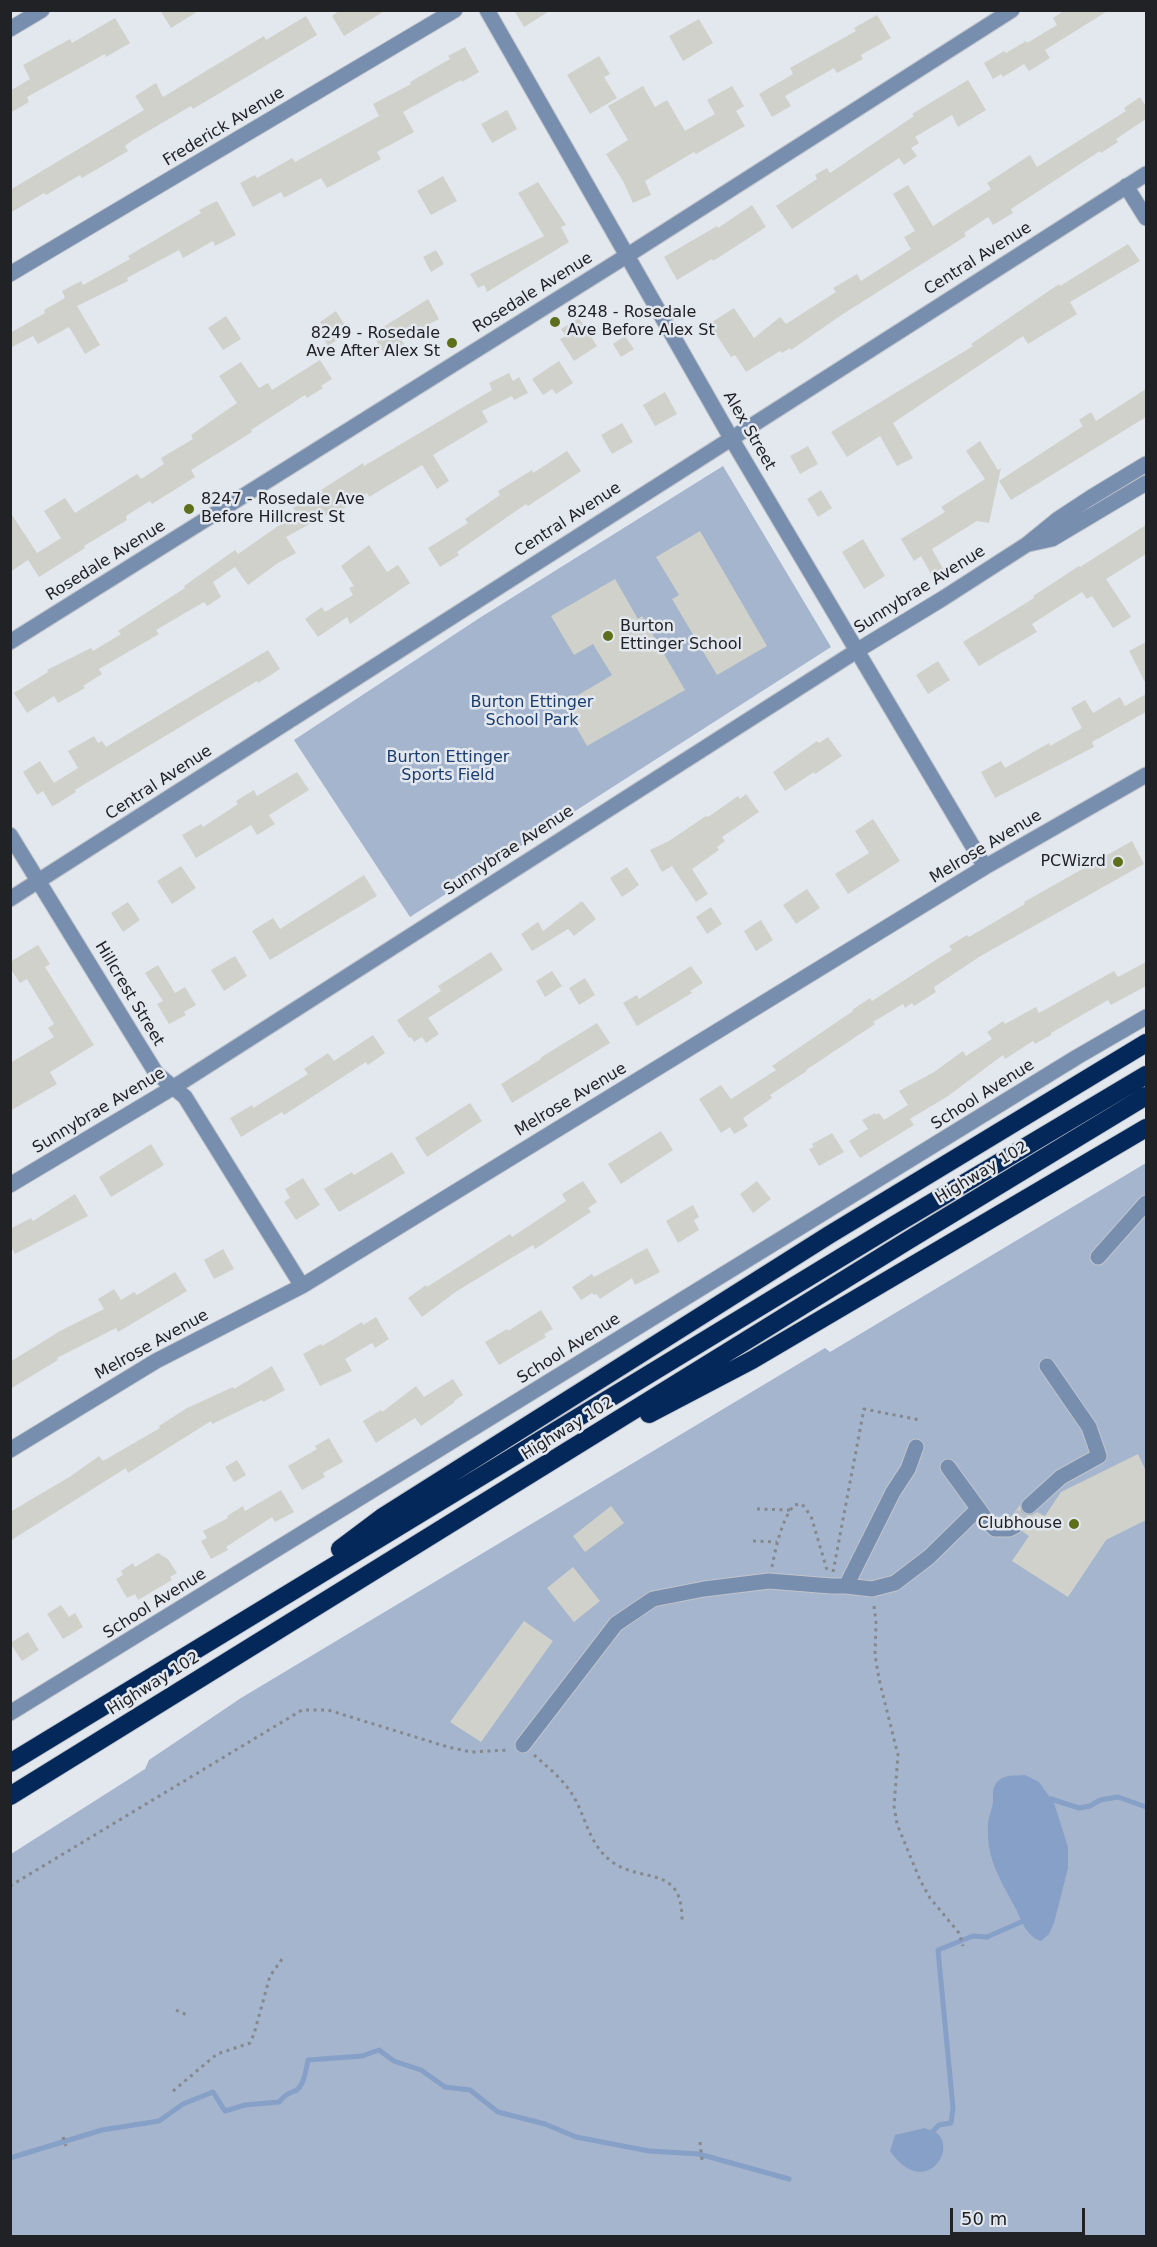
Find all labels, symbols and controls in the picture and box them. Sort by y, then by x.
street label: Frederick Avenue [160,83,288,171]
street label: Central Avenue [921,218,1035,300]
street label: Rosedale Avenue [470,249,596,337]
place label: 8248 - Rosedale Ave Before Alex St [567,303,715,341]
marker: 8248 - Rosedale Ave Before Alex St [548,315,562,329]
place label: 8249 - Rosedale Ave After Alex St [306,324,440,362]
marker: 8249 - Rosedale Ave After Alex St [445,336,459,350]
street label: Alex Street [719,388,779,474]
street label: Central Avenue [511,479,625,561]
place label: 8247 - Rosedale Ave Before Hillcrest St [201,490,365,528]
marker: 8247 - Rosedale Ave Before Hillcrest St [182,502,196,516]
street label: Rosedale Avenue [43,517,169,605]
street label: Sunnybrae Avenue [851,542,989,638]
place label: Burton Ettinger School [620,617,742,655]
marker: Burton Ettinger School [601,629,615,643]
park label: Burton Ettinger School Park [471,693,593,731]
street label: Central Avenue [102,742,216,824]
park label: Burton Ettinger Sports Field [387,748,509,786]
street label: Sunnybrae Avenue [440,802,578,900]
street label: Melrose Avenue [927,806,1045,888]
place label: PCWizrd [1040,852,1106,872]
marker: PCWizrd [1111,855,1125,869]
street label: Hillcrest Street [90,938,168,1050]
street label: School Avenue [928,1056,1038,1134]
street label: Melrose Avenue [512,1059,630,1141]
street label: Sunnybrae Avenue [29,1064,169,1158]
street label: Highway 102 [932,1138,1032,1208]
street label: Melrose Avenue [92,1306,212,1384]
street label: School Avenue [514,1310,624,1388]
street label: Highway 102 [518,1393,618,1465]
place label: Clubhouse [978,1514,1062,1534]
marker: Clubhouse [1067,1517,1081,1531]
street label: School Avenue [100,1565,210,1643]
street label: Highway 102 [104,1648,204,1720]
scale bar [953,2196,1088,2234]
text: 50 m [961,2208,1007,2229]

